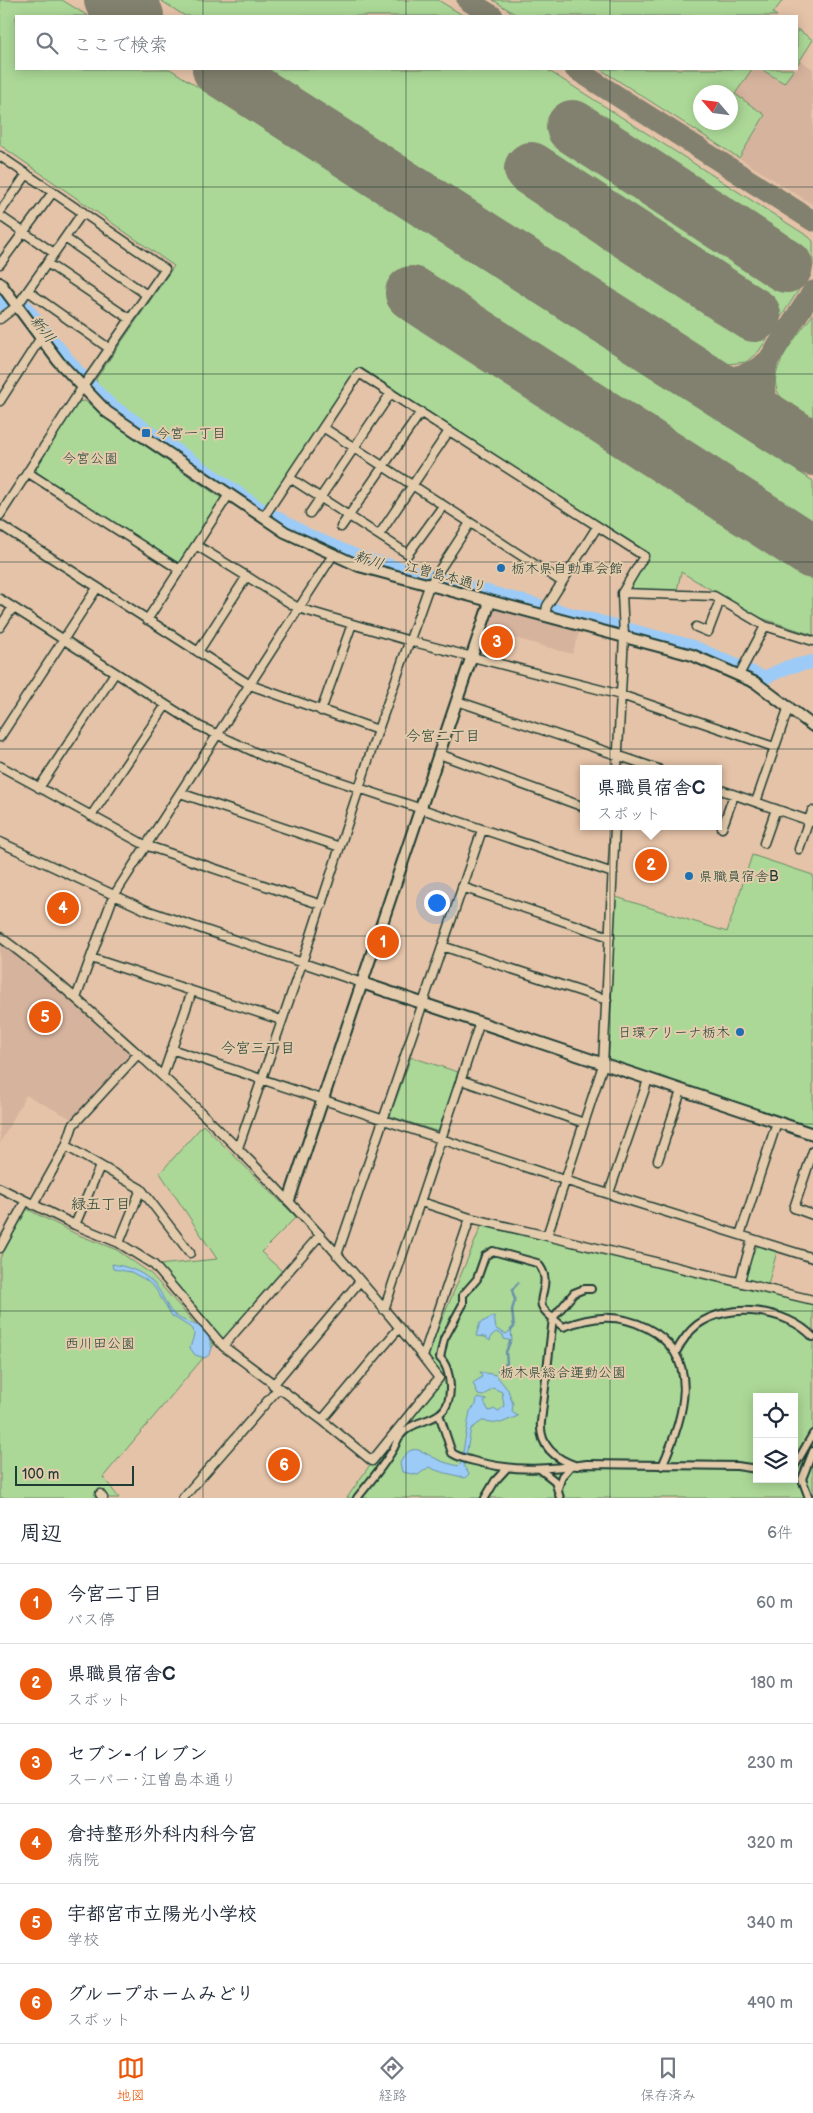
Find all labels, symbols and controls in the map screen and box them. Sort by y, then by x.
search box [15,15,798,70]
icon: search [33,29,61,57]
text: ここで検索 [73,34,168,57]
north arrow [693,85,738,130]
water label: 新川 [26,312,59,347]
place label: 今宮一丁目 [156,425,226,442]
marker: 今宮一丁目 [140,427,152,439]
park label: 今宮公園 [62,450,118,467]
water label: 新川 [352,547,386,574]
street label: 江曽島本通り [403,557,489,596]
place label: 栃木県自動車会館 [511,560,623,577]
marker: 栃木県自動車会館 [495,562,507,574]
pin: 3 [481,623,513,661]
district label: 今宮二丁目 [405,727,481,746]
popup [580,765,722,830]
text: 県職員宿舎C [597,777,705,800]
text: スポット [597,805,661,824]
pin: 2 [635,846,667,884]
place label: 県職員宿舎B [699,868,779,885]
marker: 県職員宿舎B [683,870,695,882]
pin: 4 [47,889,79,927]
your location [424,890,450,916]
pin: 1 [367,923,399,961]
pin: 5 [29,998,61,1036]
place label: 日環アリーナ栃木 [618,1024,730,1041]
marker: 日環アリーナ栃木 [734,1026,746,1038]
district label: 今宮三丁目 [220,1039,296,1058]
district label: 緑五丁目 [71,1195,131,1214]
park label: 西川田公園 [65,1335,135,1352]
park label: 栃木県総合運動公園 [500,1364,626,1381]
map controls [753,1393,798,1483]
button: locate [753,1393,798,1438]
button: layers [753,1438,798,1483]
pin: 6 [268,1446,300,1484]
scale bar [15,1463,134,1486]
text: 100 m [22,1466,59,1483]
text: 周辺 [20,1521,62,1546]
text: 6件 [767,1524,793,1543]
text: 今宮二丁目 [67,1583,162,1606]
text: 1 [33,1594,39,1613]
text: 60 m [756,1594,793,1613]
text: バス停 [67,1611,115,1630]
text: 県職員宿舎C [67,1663,176,1686]
text: 2 [31,1674,41,1693]
text: 180 m [751,1674,793,1693]
text: スポット [67,1691,131,1710]
text: セブン-イレブン [67,1743,208,1766]
text: 3 [31,1754,41,1773]
text: 230 m [747,1754,793,1773]
text: スーパー · 江曽島本通り [67,1771,237,1790]
text: 倉持整形外科内科今宮 [67,1823,257,1846]
text: 4 [31,1834,41,1853]
text: 320 m [747,1834,793,1853]
text: 病院 [67,1851,99,1870]
text: 宇都宮市立陽光小学校 [67,1903,257,1926]
text: 5 [31,1914,41,1933]
text: 340 m [746,1914,793,1933]
text: 学校 [67,1931,99,1950]
text: グループホームみどり [67,1983,255,2006]
text: 6 [31,1994,41,2013]
text: 490 m [747,1994,793,2013]
text: スポット [67,2011,131,2030]
tab: 地図 [117,2054,145,2104]
tab: 経路 [378,2054,406,2104]
tab: 保存済み [640,2054,696,2104]

